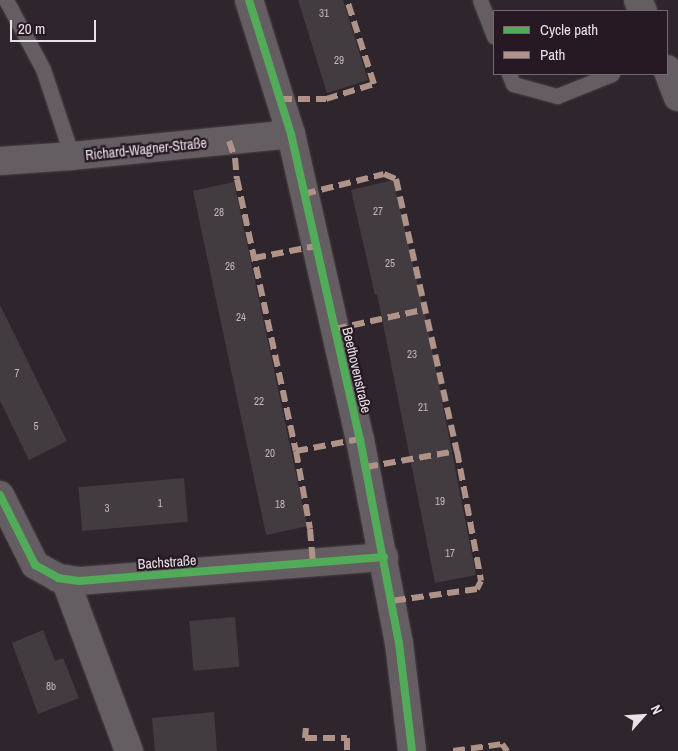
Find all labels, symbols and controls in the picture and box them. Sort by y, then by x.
house number: 31 [319,6,329,20]
scale bar [12,10,99,42]
legend [493,10,668,75]
text: 20 m [18,18,45,39]
text: Cycle path [540,19,598,40]
text: Path [540,44,565,65]
house number: 29 [334,53,344,67]
street label: Richard-Wagner-Straße [84,134,208,164]
house number: 27 [373,204,383,218]
house number: 28 [214,205,224,219]
house number: 25 [385,256,395,270]
house number: 26 [225,259,235,273]
house number: 24 [236,310,246,324]
street label: Beethovenstraße [339,326,375,414]
house number: 23 [407,347,417,361]
house number: 7 [14,366,20,380]
house number: 22 [254,394,264,408]
house number: 21 [418,400,428,414]
house number: 5 [33,419,39,433]
house number: 20 [265,446,275,460]
house number: 19 [435,494,445,508]
house number: 1 [157,496,163,510]
house number: 18 [275,497,285,511]
house number: 3 [104,501,110,515]
house number: 17 [445,546,455,560]
street label: Bachstraße [137,552,197,572]
house number: 8b [46,679,56,693]
north arrow [618,691,668,741]
text: N [647,702,666,717]

